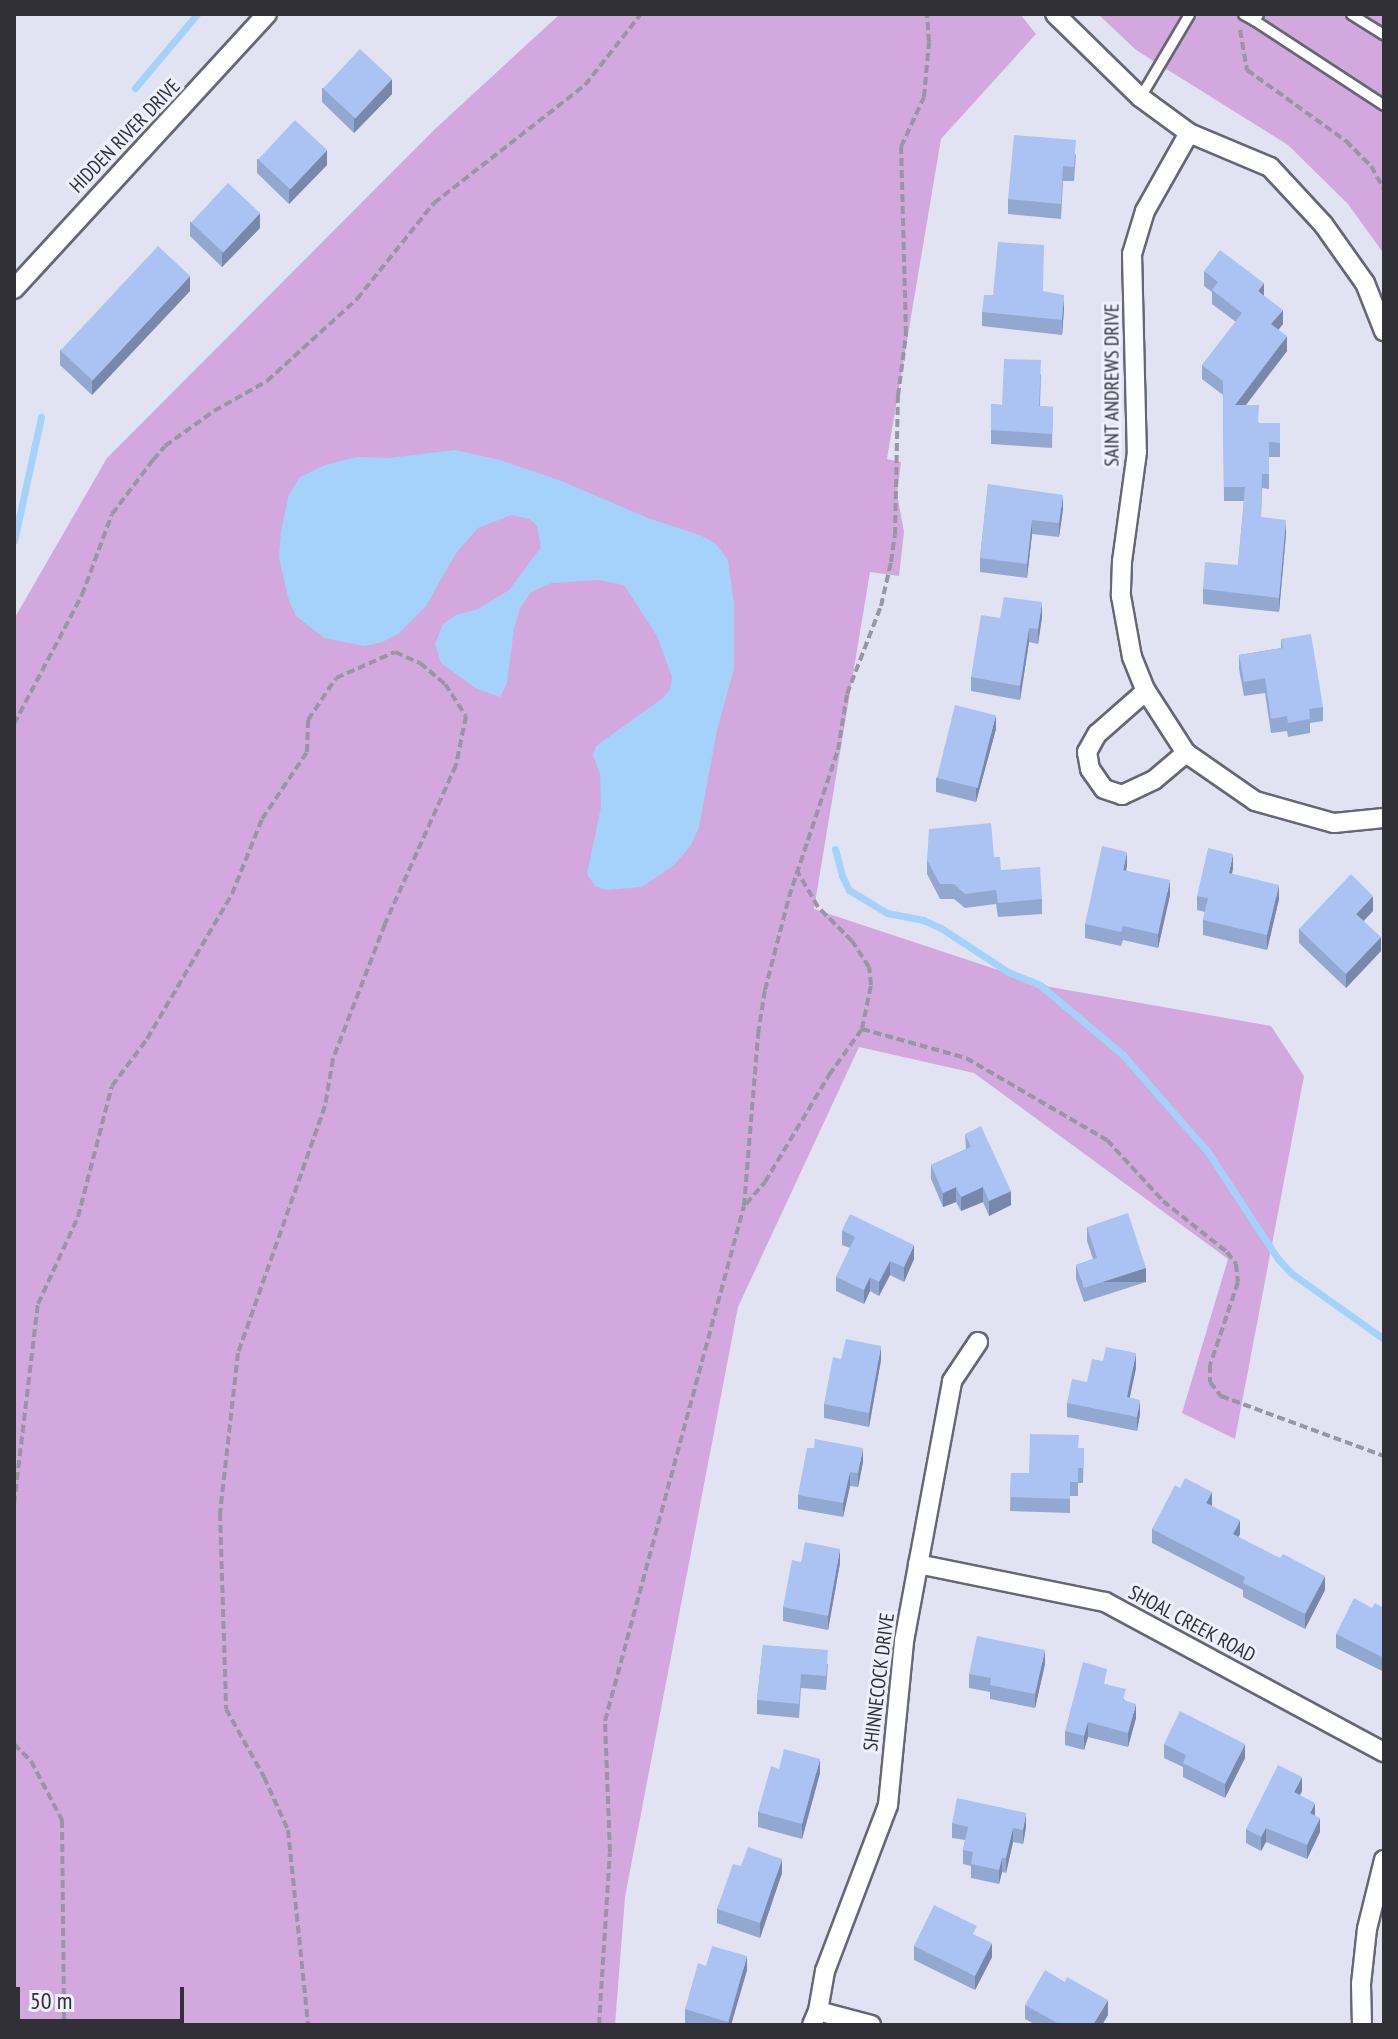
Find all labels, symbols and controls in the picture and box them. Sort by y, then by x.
street label: HIDDEN RIVER DRIVE [65,74,185,198]
street label: SAINT ANDREWS DRIVE [1100,303,1124,467]
street label: SHOAL CREEK ROAD [1124,1580,1260,1668]
street label: SHINNECOCK DRIVE [859,1611,899,1753]
scale bar [20,1971,188,2021]
text: 50 m [30,1985,72,2016]

